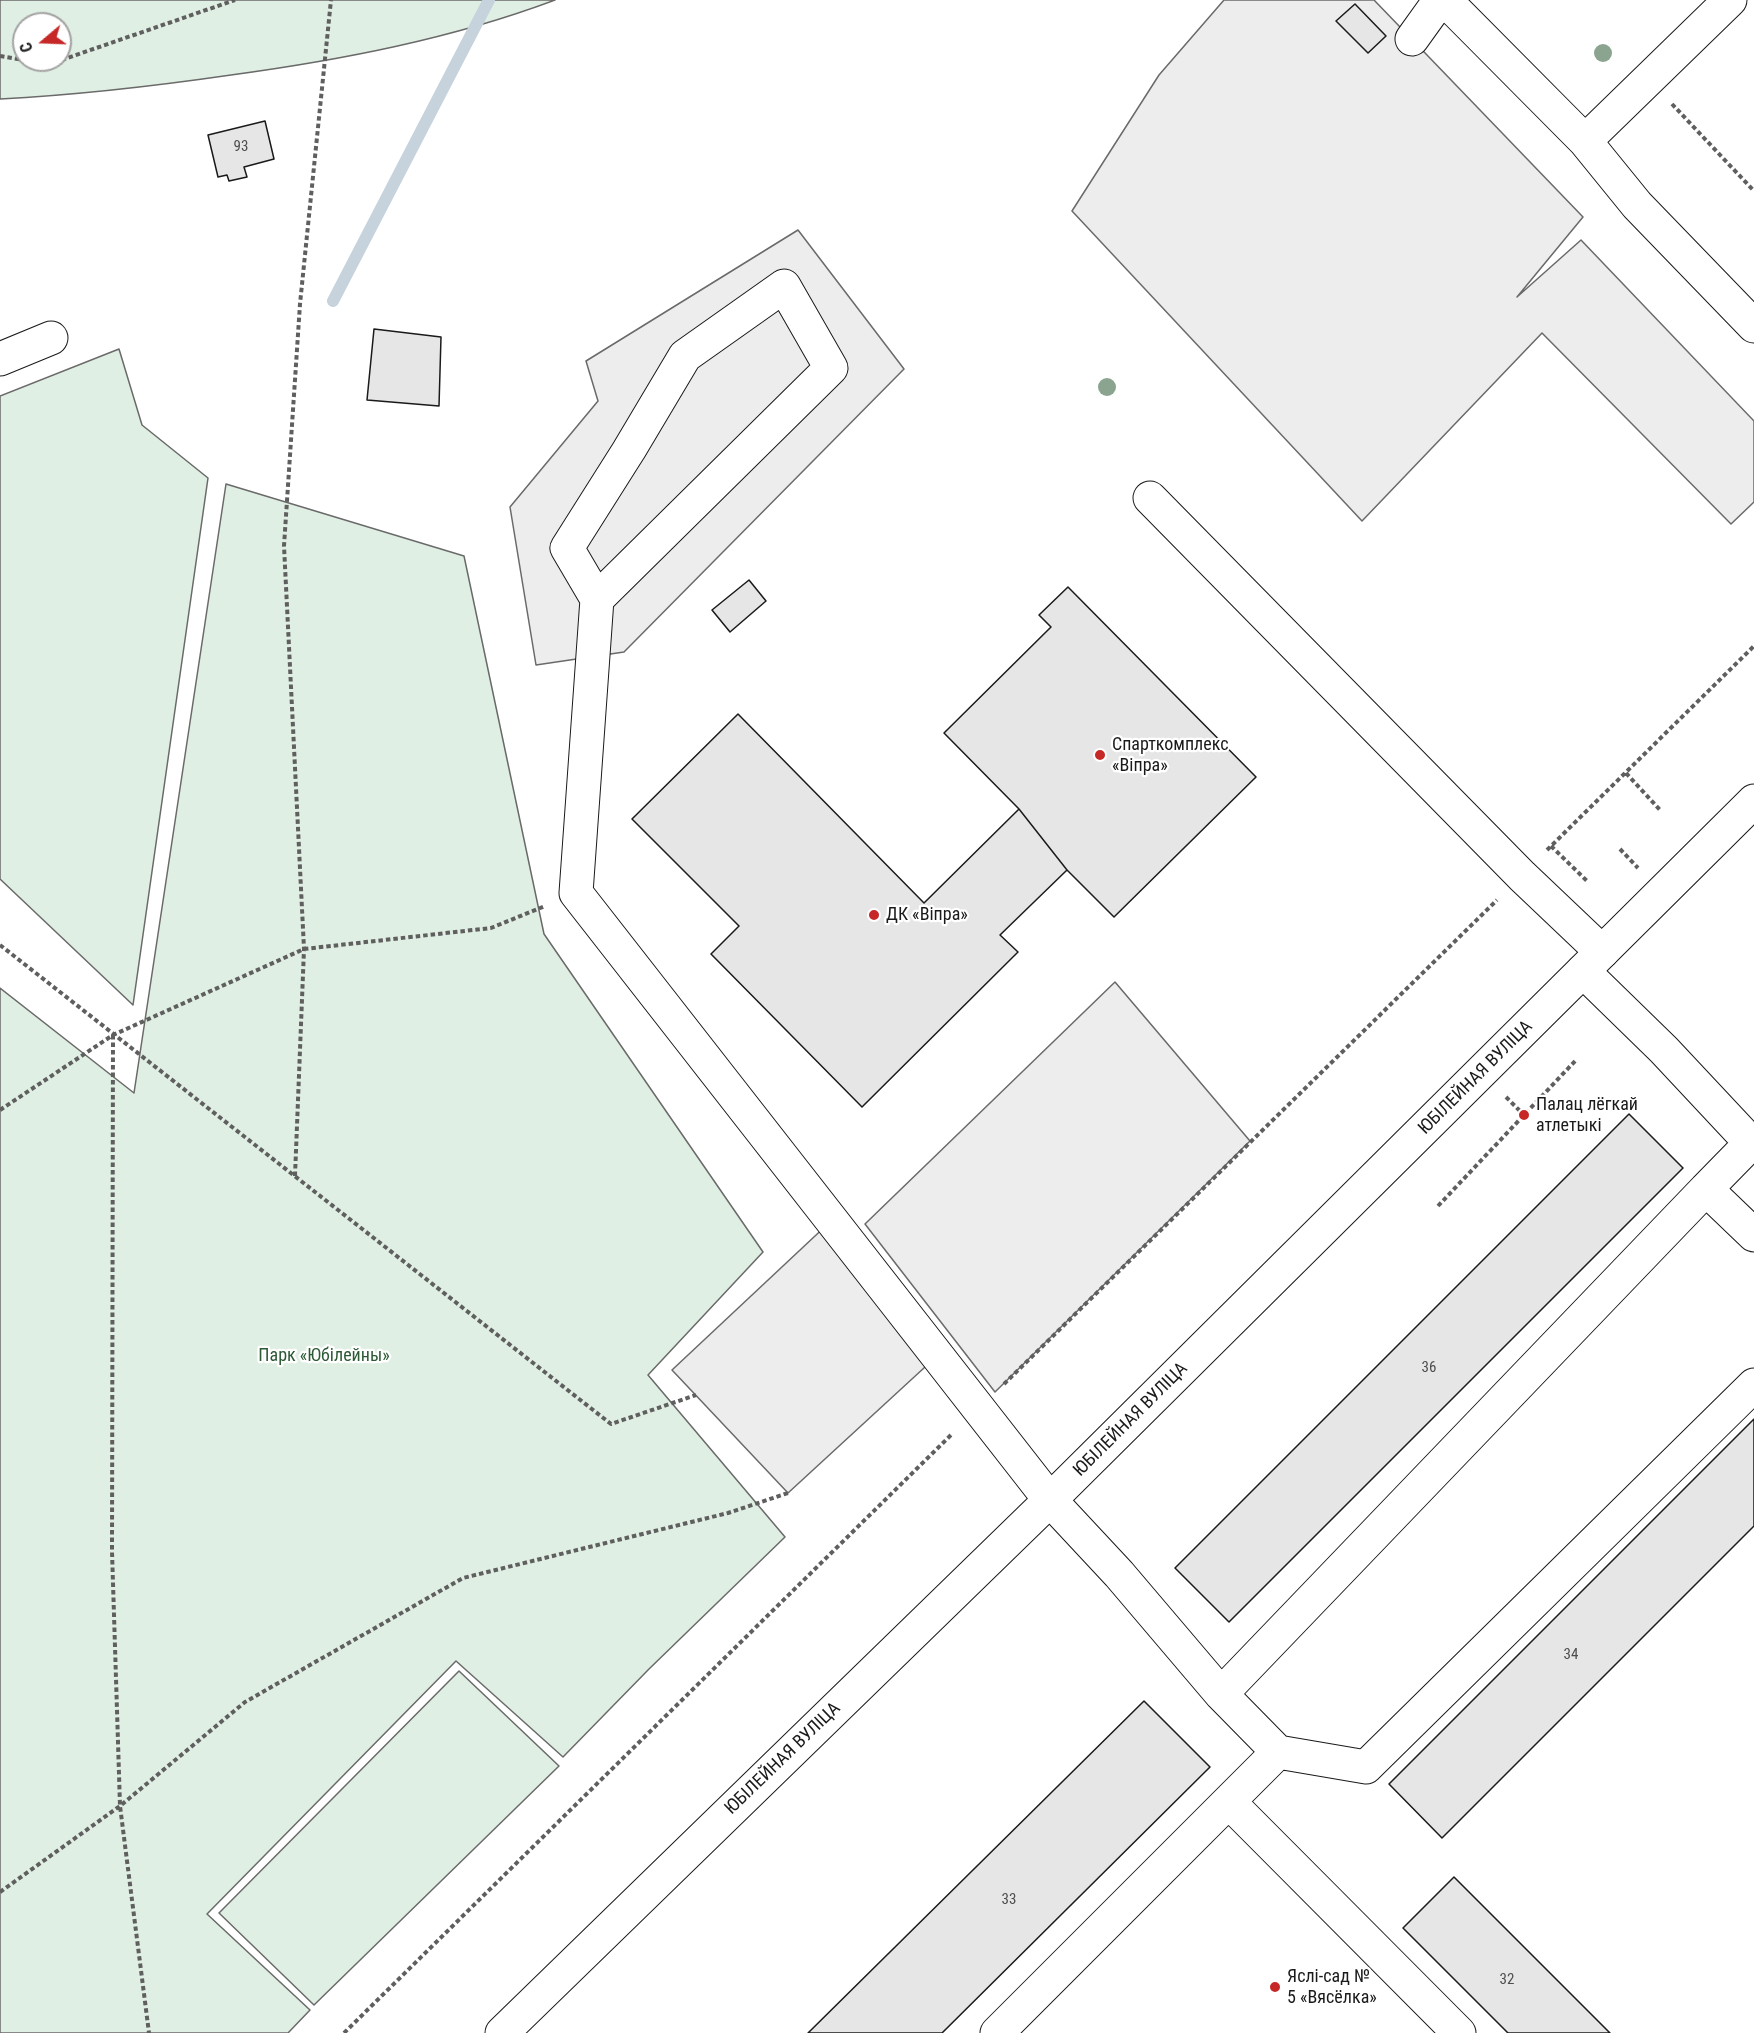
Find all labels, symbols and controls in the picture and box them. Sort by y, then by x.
north arrow [12,12,72,72]
text: С [16,40,37,55]
house number: 93 [234,138,248,156]
place label: Спарткомплекс «Віпра» [1112,734,1229,777]
marker: Спарткомплекс «Віпра» [1093,748,1107,762]
place label: ДК «Віпра» [886,904,968,926]
marker: ДК «Віпра» [867,908,881,922]
street label: ЮБІЛЕЙНАЯ ВУЛІЦА [1415,1017,1537,1139]
place label: Палац лёгкай атлетыкі [1536,1094,1638,1136]
marker: Палац лёгкай атлетыкі [1517,1108,1531,1122]
park label: Парк «Юбілейны» [258,1345,390,1367]
street label: ЮБІЛЕЙНАЯ ВУЛІЦА [1070,1359,1192,1481]
house number: 36 [1422,1359,1436,1377]
house number: 34 [1564,1646,1578,1664]
street label: ЮБІЛЕЙНАЯ ВУЛІЦА [721,1698,845,1820]
house number: 33 [1002,1891,1016,1909]
place label: Яслі-сад № 5 «Вясёлка» [1287,1966,1377,2008]
house number: 32 [1500,1971,1514,1989]
marker: Яслі-сад № 5 «Вясёлка» [1268,1980,1282,1994]

